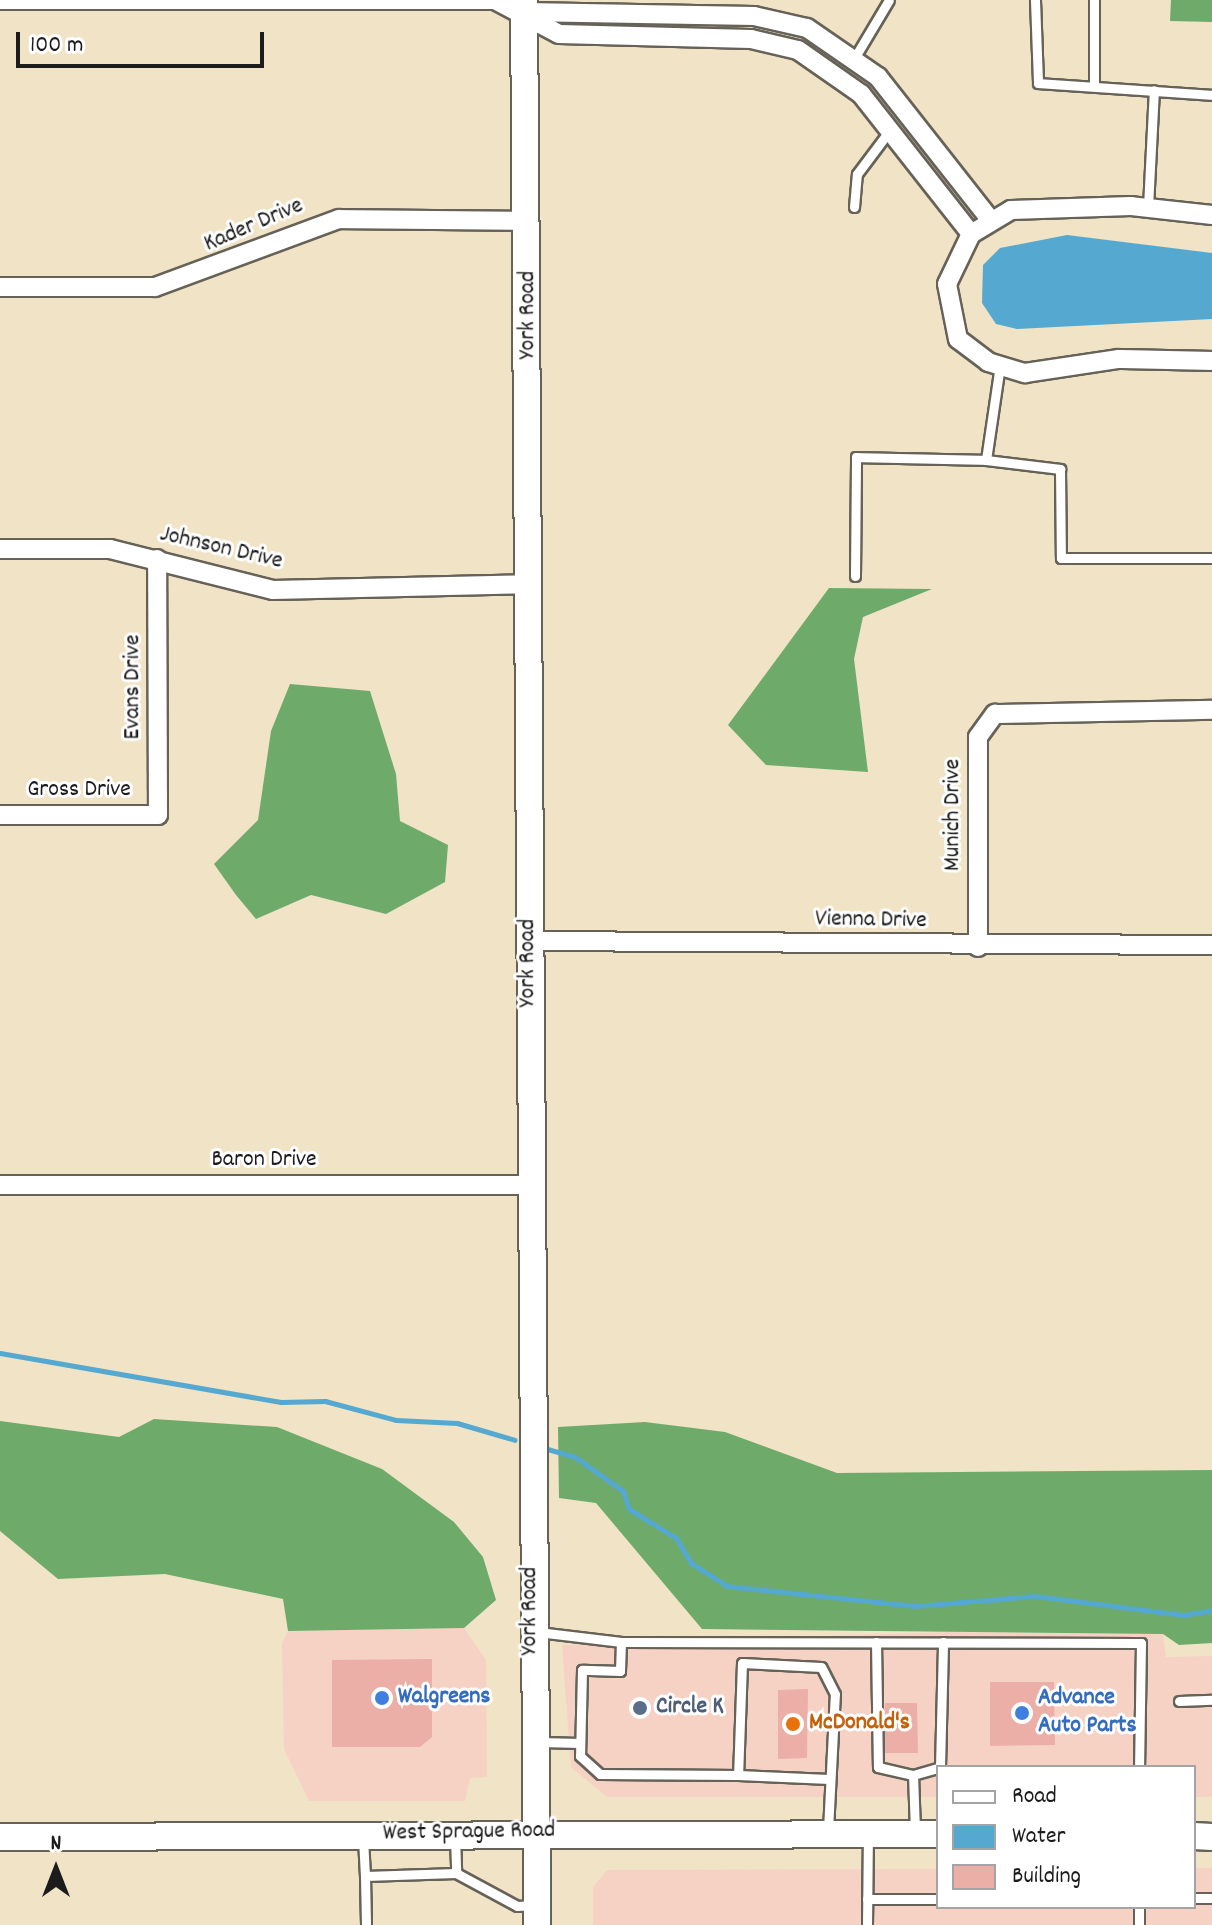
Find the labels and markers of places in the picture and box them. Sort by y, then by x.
place label: Walgreens [398,1684,490,1712]
place label: Advance Auto Parts [1038,1685,1136,1741]
marker: Walgreens [373,1689,391,1707]
place label: Circle K [656,1694,724,1722]
marker: Circle K [631,1699,649,1717]
marker: Advance Auto Parts [1013,1704,1031,1722]
place label: McDonald's [809,1710,910,1738]
marker: McDonald's [784,1715,802,1733]

